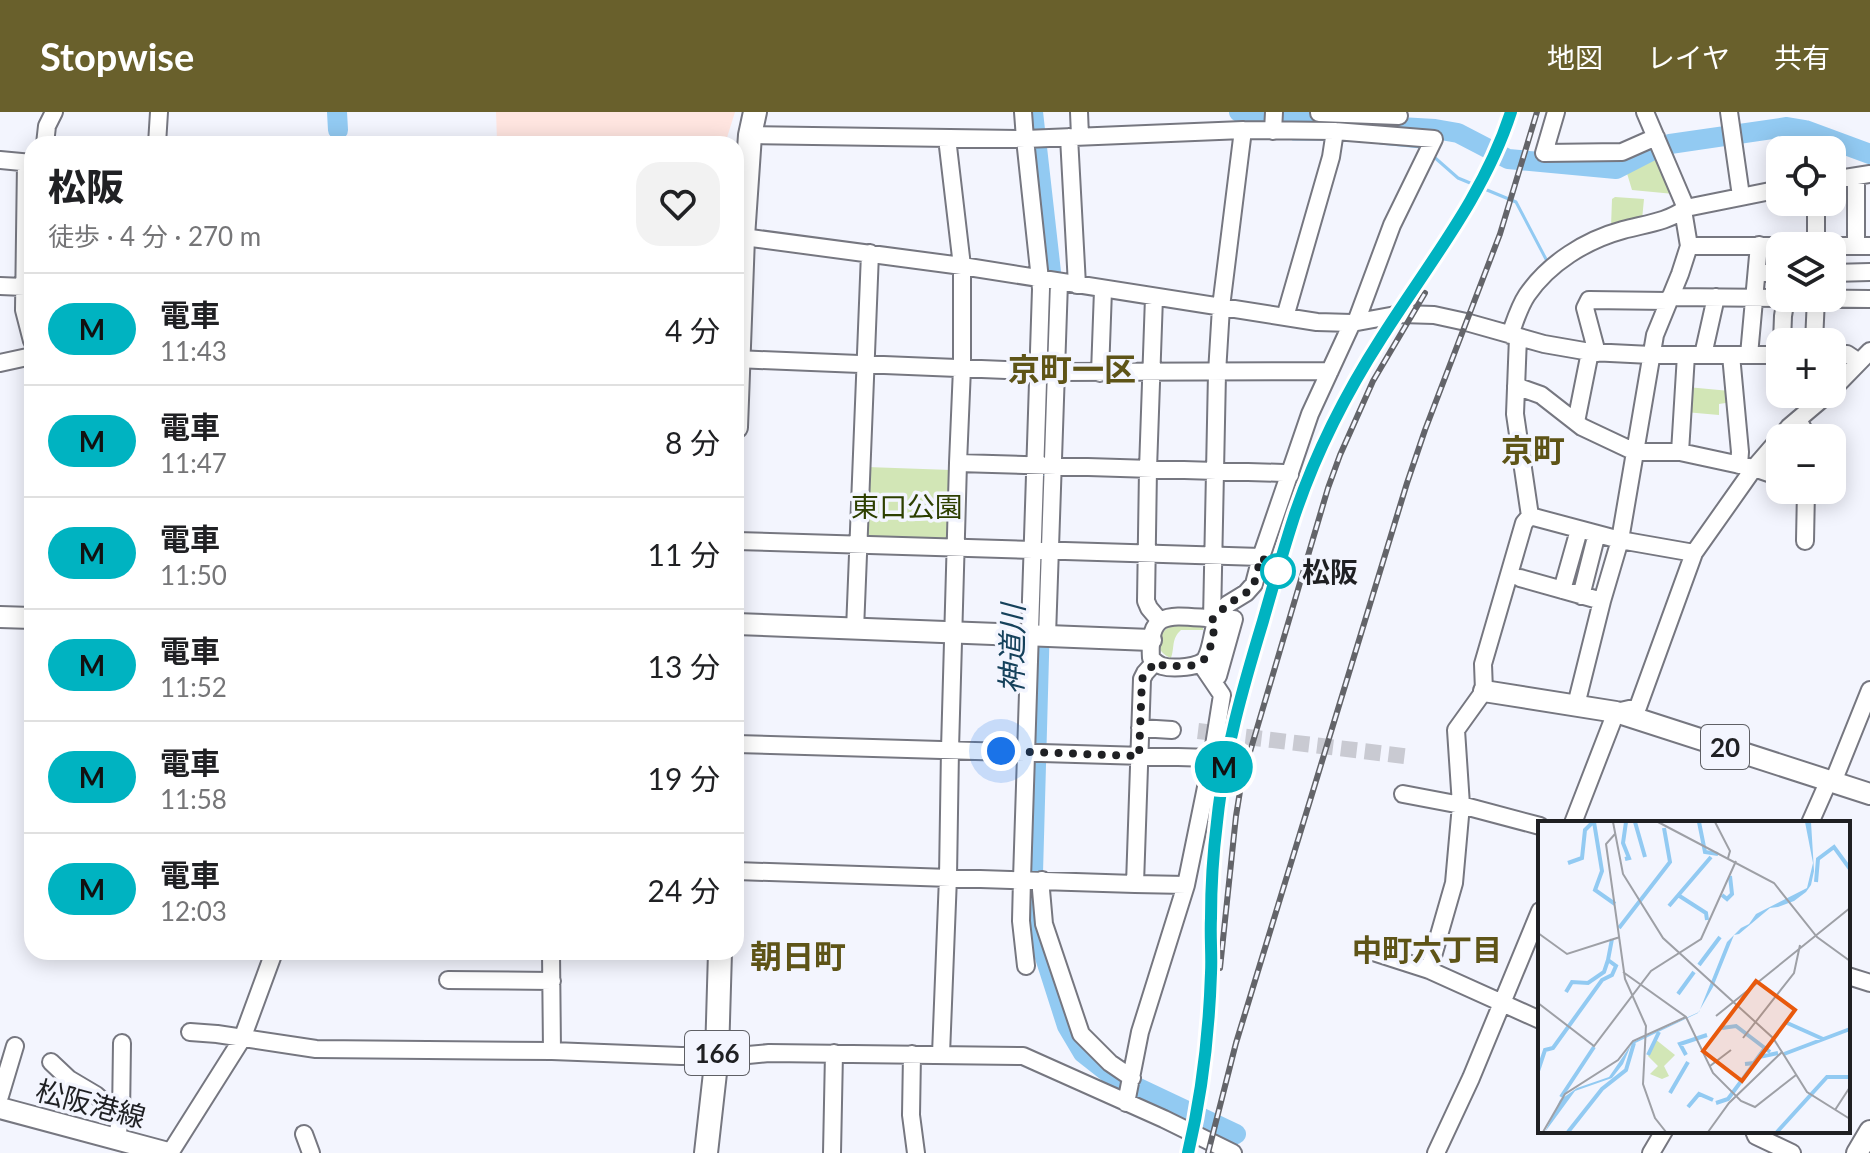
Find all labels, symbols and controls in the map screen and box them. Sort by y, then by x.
text: Stopwise [40,33,194,79]
text: 地図 [1547,40,1603,74]
text: レイヤ [1647,40,1730,74]
text: 共有 [1774,40,1830,74]
map controls [1766,136,1846,504]
button: locate [1766,136,1846,216]
button: heart [636,162,720,246]
text: 松阪 [48,163,124,209]
text: 徒歩 · 4 分 · 270 m [48,220,261,252]
button: layers [1766,232,1846,312]
text: 電車 [160,296,220,332]
text: M [79,312,105,346]
text: 4 分 [665,312,720,348]
button: + [1766,328,1846,408]
text: 11:43 [160,335,227,367]
district label: 京町一区 [1008,349,1136,388]
text: 電車 [160,408,220,444]
text: M [79,424,105,458]
text: 8 分 [665,424,720,460]
button: − [1766,424,1846,504]
district label: 京町 [1501,430,1565,469]
text: 11:47 [160,447,227,479]
park label: 東口公園 [851,489,963,523]
text: 電車 [160,520,220,556]
text: M [79,536,105,570]
text: 11 分 [648,536,720,572]
marker: 松阪 [1261,554,1295,588]
place label: 松阪 [1302,554,1358,588]
text: 11:50 [160,559,227,591]
water label: 神道川 [992,601,1030,694]
text: 電車 [160,632,220,668]
text: M [79,648,105,682]
text: 13 分 [648,648,720,684]
text: 11:52 [160,671,227,703]
road number: 20 [1701,725,1749,769]
your location [981,731,1021,771]
line badge: M [1198,741,1250,793]
text: 電車 [160,744,220,780]
text: M [1211,750,1237,784]
text: M [79,760,105,794]
text: 19 分 [648,760,720,796]
text: 11:58 [160,783,227,815]
inset map [1538,821,1850,1133]
text: 電車 [160,856,220,892]
text: M [79,872,105,906]
text: 24 分 [648,872,720,908]
text: 12:03 [160,895,227,927]
district label: 中町六丁目 [1352,931,1502,967]
district label: 朝日町 [750,936,846,975]
road number: 166 [685,1031,749,1075]
street label: 松阪港線 [33,1072,149,1134]

